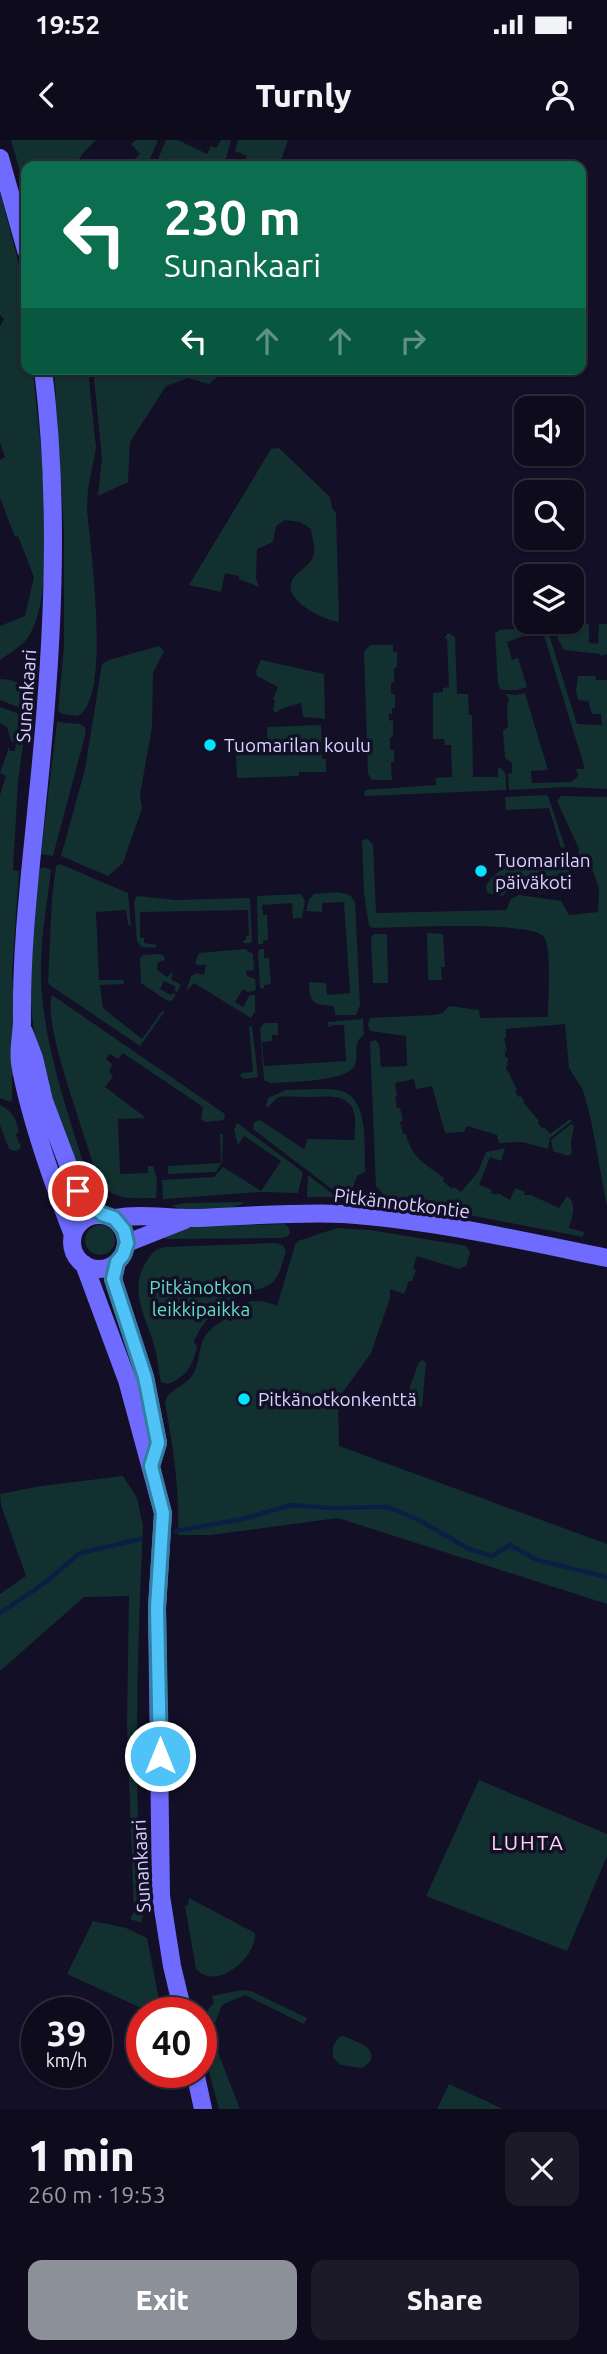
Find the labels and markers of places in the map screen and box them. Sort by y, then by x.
place label: Tuomarilan koulu [224,734,371,756]
marker: Tuomarilan koulu [202,737,218,753]
place label: Tuomarilan päiväkoti [495,849,591,893]
marker: Tuomarilan päiväkoti [473,863,489,879]
pin [48,1161,108,1221]
place label: Pitkänotkonkenttä [258,1388,417,1410]
marker: Pitkänotkonkenttä [236,1391,252,1407]

